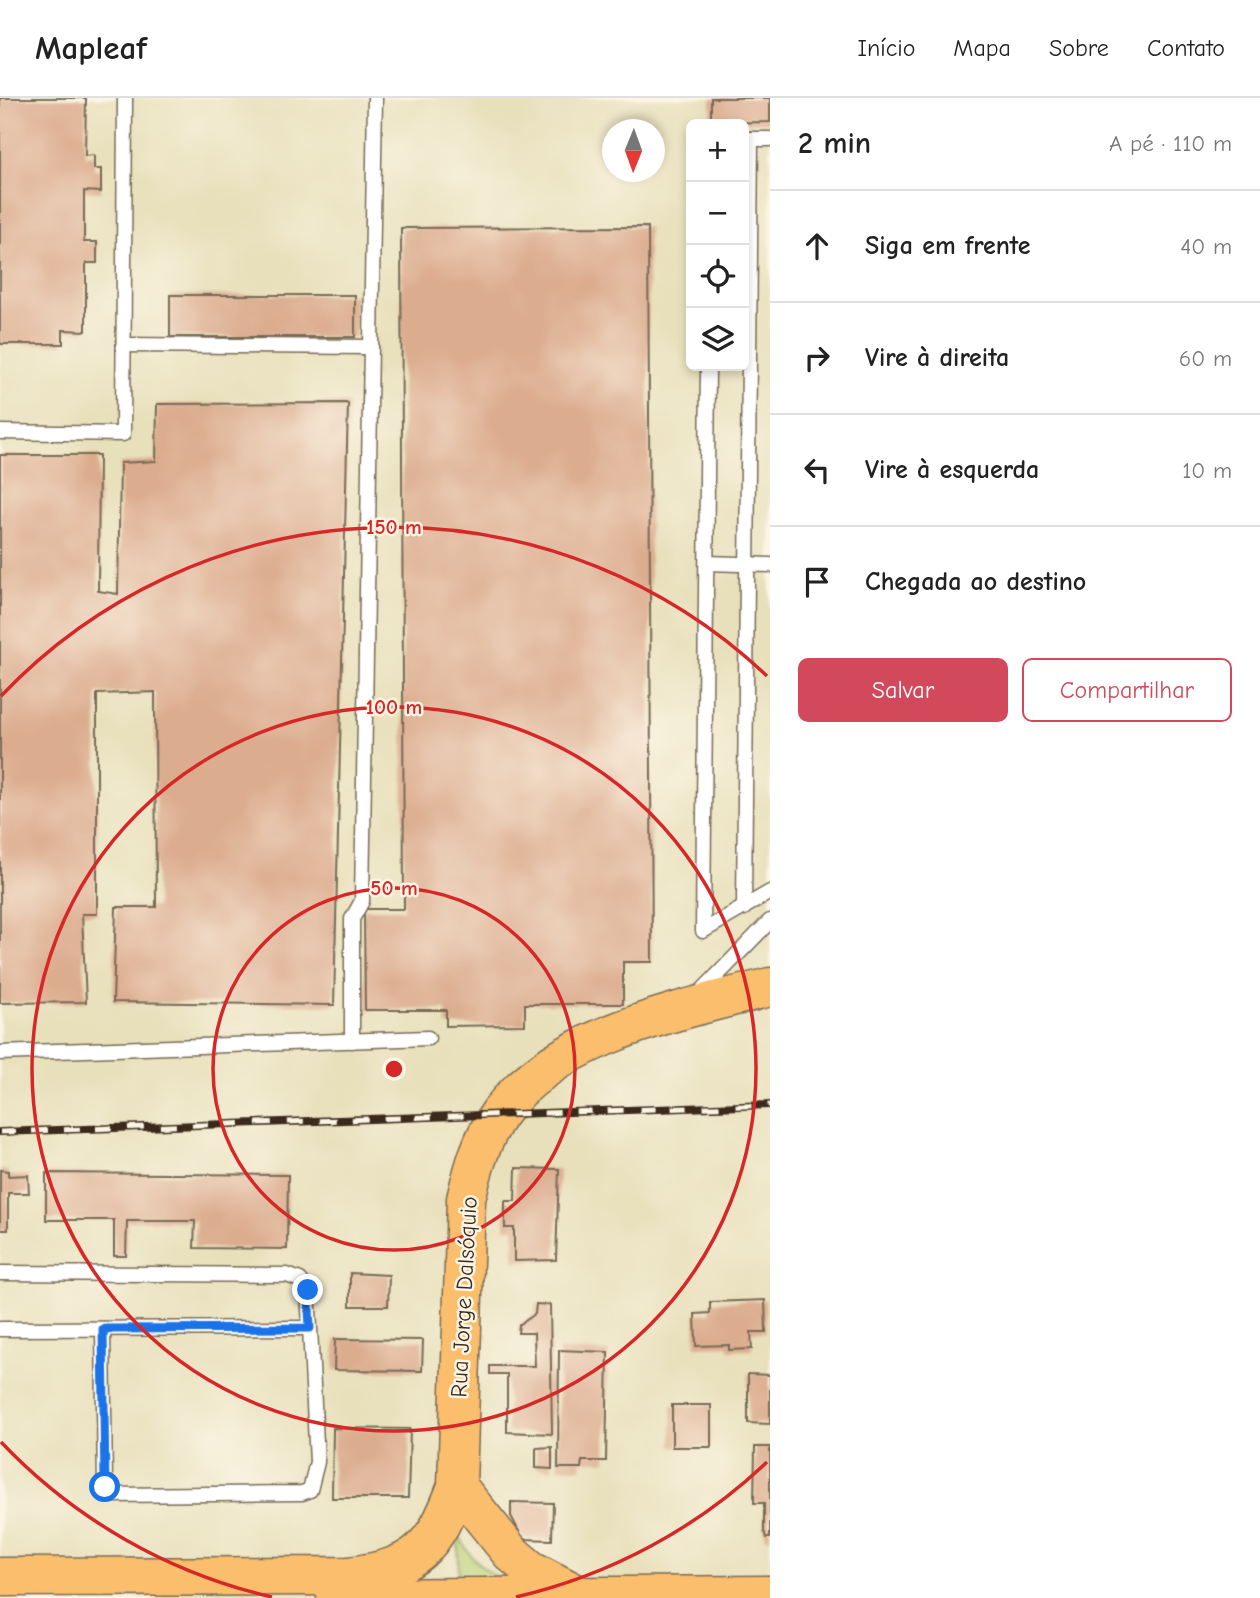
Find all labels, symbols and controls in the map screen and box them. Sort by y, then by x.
text: Mapleaf [35,29,147,67]
text: Início [857,34,915,62]
text: Mapa [953,34,1011,62]
text: Sobre [1049,34,1109,62]
text: Contato [1147,34,1225,62]
north arrow [602,119,665,182]
map controls [686,119,749,371]
button: + [686,119,749,182]
text: 2 min [798,126,871,161]
text: A pé · 110 m [1109,130,1232,157]
button: − [686,182,749,245]
icon: ahead [798,227,836,265]
text: Siga em frente [865,231,1031,261]
text: 40 m [1180,233,1232,260]
button: locate [686,245,749,308]
button: layers [686,308,749,371]
icon: right [798,339,836,377]
text: Vire à direita [865,343,1009,373]
text: 60 m [1179,345,1232,372]
icon: left [798,451,836,489]
text: Vire à esquerda [865,455,1039,485]
text: 10 m [1182,457,1232,484]
text: 150 m [366,515,422,539]
icon: arrive [798,563,836,601]
text: Chegada ao destino [865,567,1086,597]
button: Salvar [798,658,1008,722]
button: Compartilhar [1022,658,1232,722]
text: 100 m [366,695,422,719]
text: 50 m [370,876,418,900]
centre of rings [382,1057,406,1081]
street label: Rua Jorge Dalsóquio [445,1196,483,1398]
route end [292,1274,323,1305]
route start [89,1471,120,1502]

